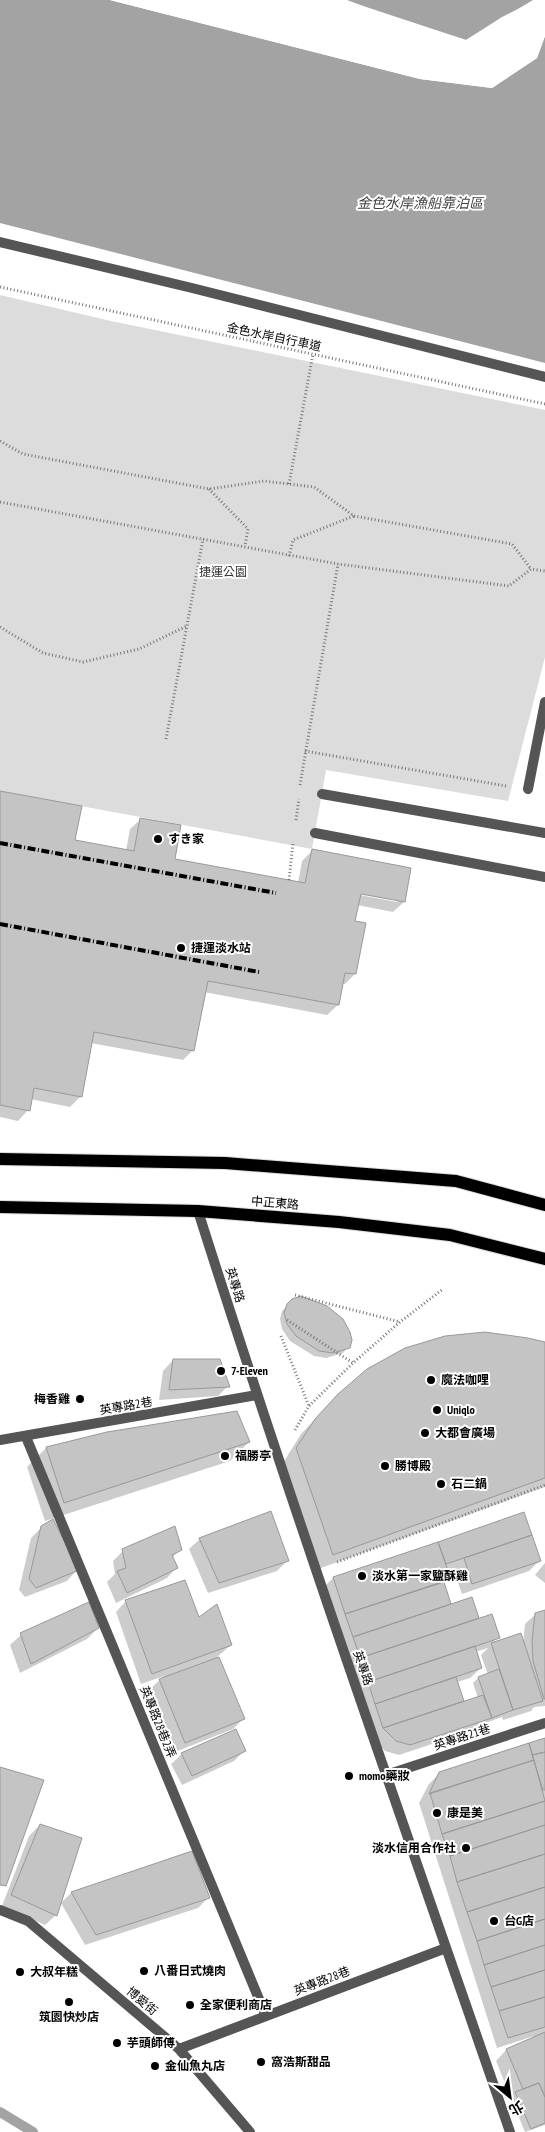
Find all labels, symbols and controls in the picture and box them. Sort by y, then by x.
water label: 金色水岸漁船靠泊區 [357,194,485,212]
street label: 金色水岸自行車道 [226,319,323,354]
park label: 捷運公園 [199,564,247,579]
place label: すき家 [168,831,204,846]
marker: すき家 [152,833,164,845]
place label: 捷運淡水站 [191,940,251,955]
marker: 捷運淡水站 [175,942,187,954]
street label: 中正東路 [250,1193,300,1212]
street label: 英專路 [223,1265,248,1304]
place label: 7-Eleven [231,1363,268,1378]
marker: 7-Eleven [215,1365,227,1377]
place label: 魔法咖哩 [441,1372,489,1387]
marker: 魔法咖哩 [425,1374,437,1386]
place label: 梅香雞 [34,1391,70,1406]
marker: 梅香雞 [74,1393,86,1405]
street label: 英專路2巷 [98,1393,154,1418]
place label: Uniqlo [447,1402,476,1417]
marker: Uniqlo [431,1404,443,1416]
place label: 大都會廣場 [435,1425,495,1440]
marker: 大都會廣場 [419,1427,431,1439]
place label: 福勝亭 [235,1448,271,1463]
marker: 福勝亭 [219,1450,231,1462]
place label: 勝博殿 [395,1458,431,1473]
marker: 勝博殿 [379,1460,391,1472]
place label: 石二鍋 [451,1476,487,1491]
marker: 石二鍋 [435,1478,447,1490]
place label: 淡水第一家鹽酥雞 [372,1568,468,1583]
marker: 淡水第一家鹽酥雞 [356,1570,368,1582]
street label: 英專路 [351,1648,376,1687]
street label: 英專路28巷2弄 [137,1684,180,1760]
street label: 英專路21巷 [432,1720,492,1753]
place label: momo藥妝 [359,1768,410,1783]
marker: momo藥妝 [343,1770,355,1782]
place label: 康是美 [447,1805,483,1820]
marker: 康是美 [431,1807,443,1819]
place label: 淡水信用合作社 [372,1840,456,1855]
marker: 淡水信用合作社 [460,1842,472,1854]
place label: 台G店 [504,1913,534,1928]
marker: 台G店 [488,1915,500,1927]
place label: 八番日式燒肉 [154,1963,226,1978]
street label: 英專路28巷 [292,1963,352,1998]
place label: 大叔年糕 [30,1964,78,1979]
marker: 八番日式燒肉 [138,1965,150,1977]
marker: 大叔年糕 [14,1966,26,1978]
street label: 博愛街 [124,1983,161,2018]
marker: 筑園快炒店 [63,1996,75,2008]
place label: 全家便利商店 [200,1997,272,2012]
marker: 全家便利商店 [184,1999,196,2011]
place label: 筑園快炒店 [39,2009,99,2024]
place label: 芋頭師傅 [127,2035,175,2050]
marker: 芋頭師傅 [111,2037,123,2049]
place label: 窩浩斯甜品 [271,2054,331,2069]
marker: 窩浩斯甜品 [255,2056,267,2068]
place label: 金仙魚丸店 [165,2058,225,2073]
marker: 金仙魚丸店 [149,2060,161,2072]
north arrow [485,2072,535,2122]
text: 北 [506,2097,527,2120]

